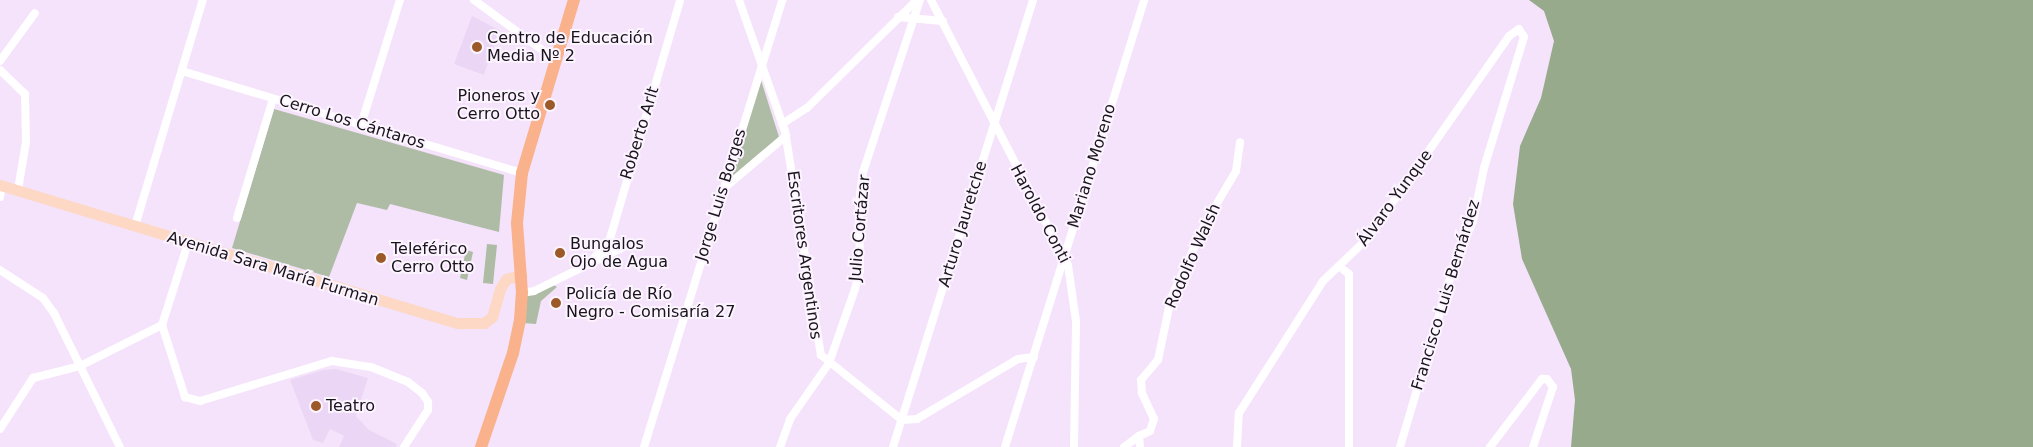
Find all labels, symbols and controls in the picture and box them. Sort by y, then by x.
place label: Centro de Educación Media Nº 2 [487,28,653,66]
marker: Centro de Educación Media Nº 2 [471,41,483,53]
street label: Roberto Arlt [617,84,663,182]
place label: Pioneros y Cerro Otto [457,86,540,124]
street label: Cerro Los Cántaros [277,91,427,153]
marker: Pioneros y Cerro Otto [544,99,556,111]
street label: Mariano Moreno [1064,101,1120,231]
street label: Jorge Luis Borges [692,126,750,264]
street label: Álvaro Yunque [1354,146,1436,250]
street label: Arturo Jauretche [935,159,991,289]
street label: Haroldo Conti [1006,161,1074,267]
street label: Escritores Argentinos [783,169,825,341]
street label: Julio Cortázar [846,174,874,282]
street label: Francisco Luis Bernárdez [1408,197,1484,393]
street label: Rodolfo Walsh [1161,201,1225,311]
street label: Avenida Sara María Furman [165,228,381,310]
place label: Bungalos Ojo de Agua [570,234,668,272]
place label: Teleférico Cerro Otto [391,239,474,277]
marker: Bungalos Ojo de Agua [554,247,566,259]
marker: Teleférico Cerro Otto [375,252,387,264]
place label: Policía de Río Negro - Comisaría 27 [566,284,735,322]
marker: Policía de Río Negro - Comisaría 27 [550,297,562,309]
place label: Teatro [326,396,375,416]
marker: Teatro [310,400,322,412]

